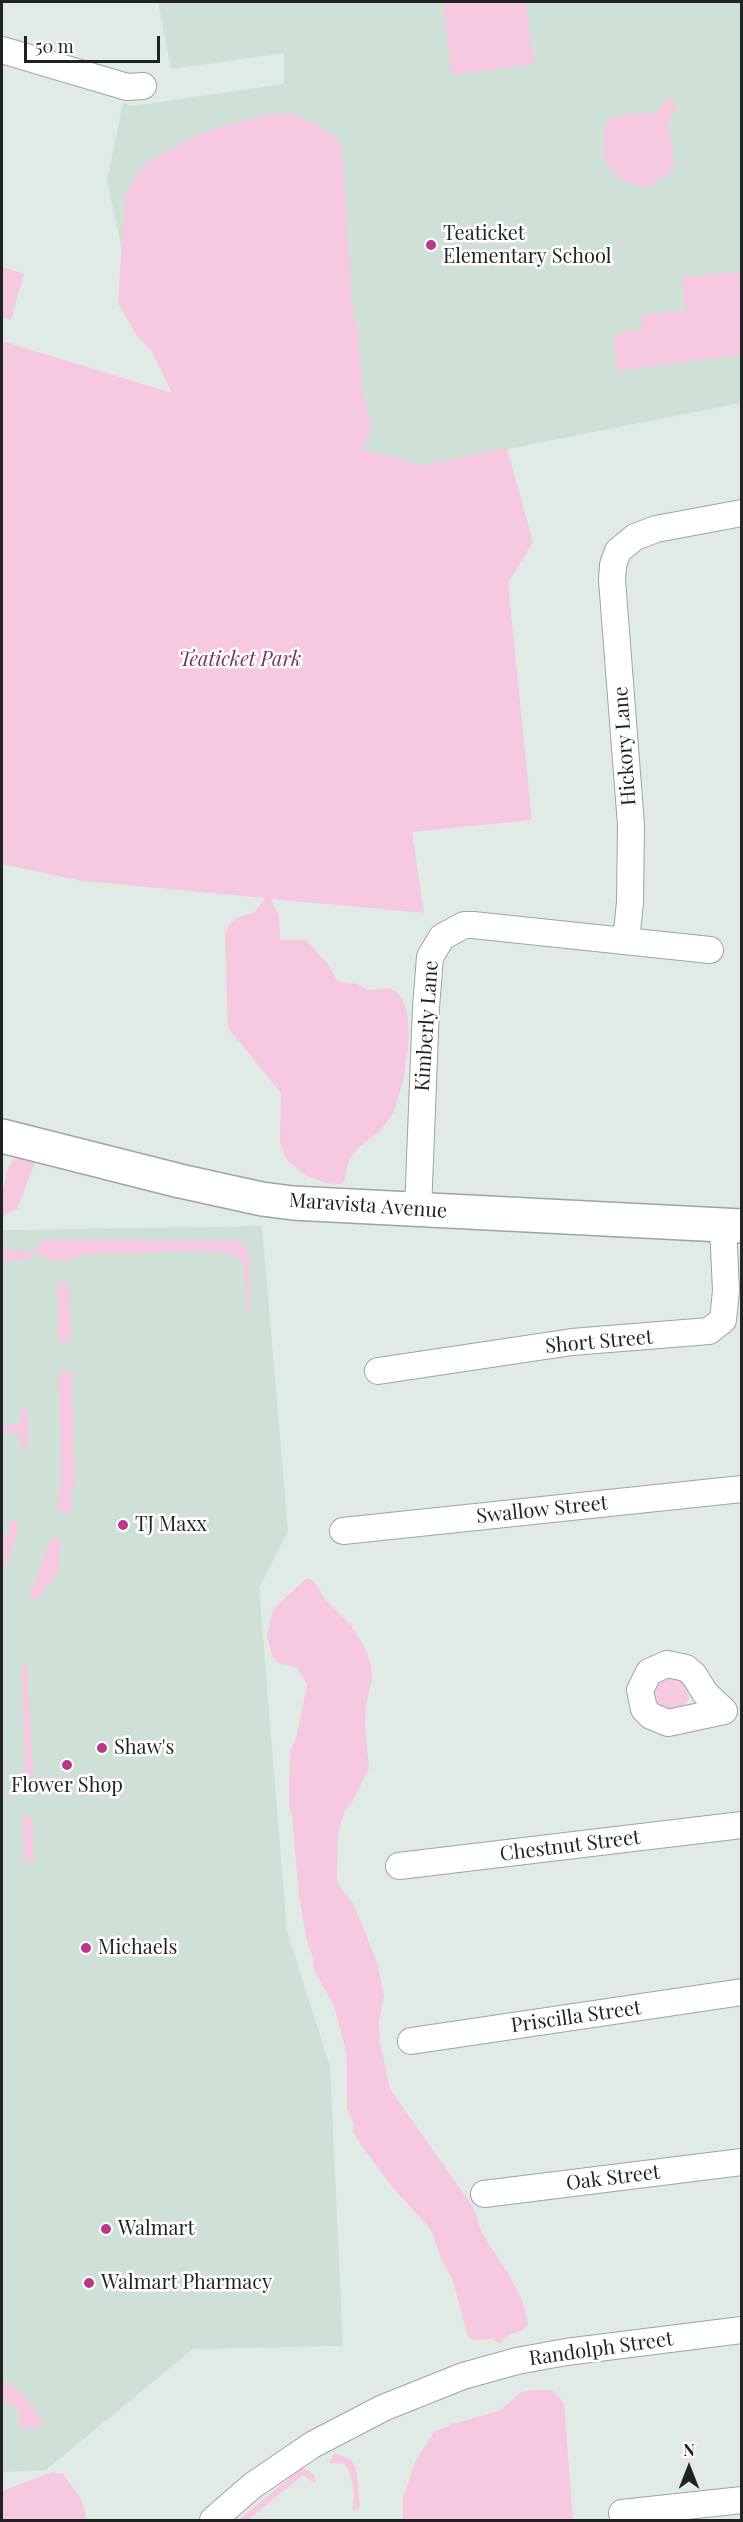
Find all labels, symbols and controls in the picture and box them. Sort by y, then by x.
scale bar [27,24,164,62]
text: 50 m [35,34,74,58]
place label: Teaticket Elementary School [443,222,611,269]
marker: Teaticket Elementary School [424,238,438,252]
park label: Teaticket Park [179,648,301,672]
street label: Hickory Lane [609,685,641,807]
street label: Kimberly Lane [410,960,444,1092]
street label: Maravista Avenue [288,1188,448,1224]
street label: Short Street [544,1325,654,1359]
street label: Swallow Street [475,1491,609,1529]
place label: TJ Maxx [135,1513,207,1537]
marker: TJ Maxx [116,1518,130,1532]
place label: Shaw's [114,1736,175,1760]
marker: Shaw's [95,1741,109,1755]
marker: Flower Shop [60,1758,74,1772]
place label: Flower Shop [11,1774,123,1798]
street label: Chestnut Street [499,1825,641,1867]
place label: Michaels [98,1936,177,1960]
marker: Michaels [79,1941,93,1955]
street label: Priscilla Street [509,1996,643,2038]
street label: Oak Street [565,2160,661,2196]
place label: Walmart [118,2217,194,2241]
marker: Walmart [99,2222,113,2236]
place label: Walmart Pharmacy [101,2271,272,2295]
marker: Walmart Pharmacy [82,2276,96,2290]
street label: Randolph Street [528,2327,674,2371]
north arrow [659,2438,719,2498]
text: N [683,2439,695,2460]

